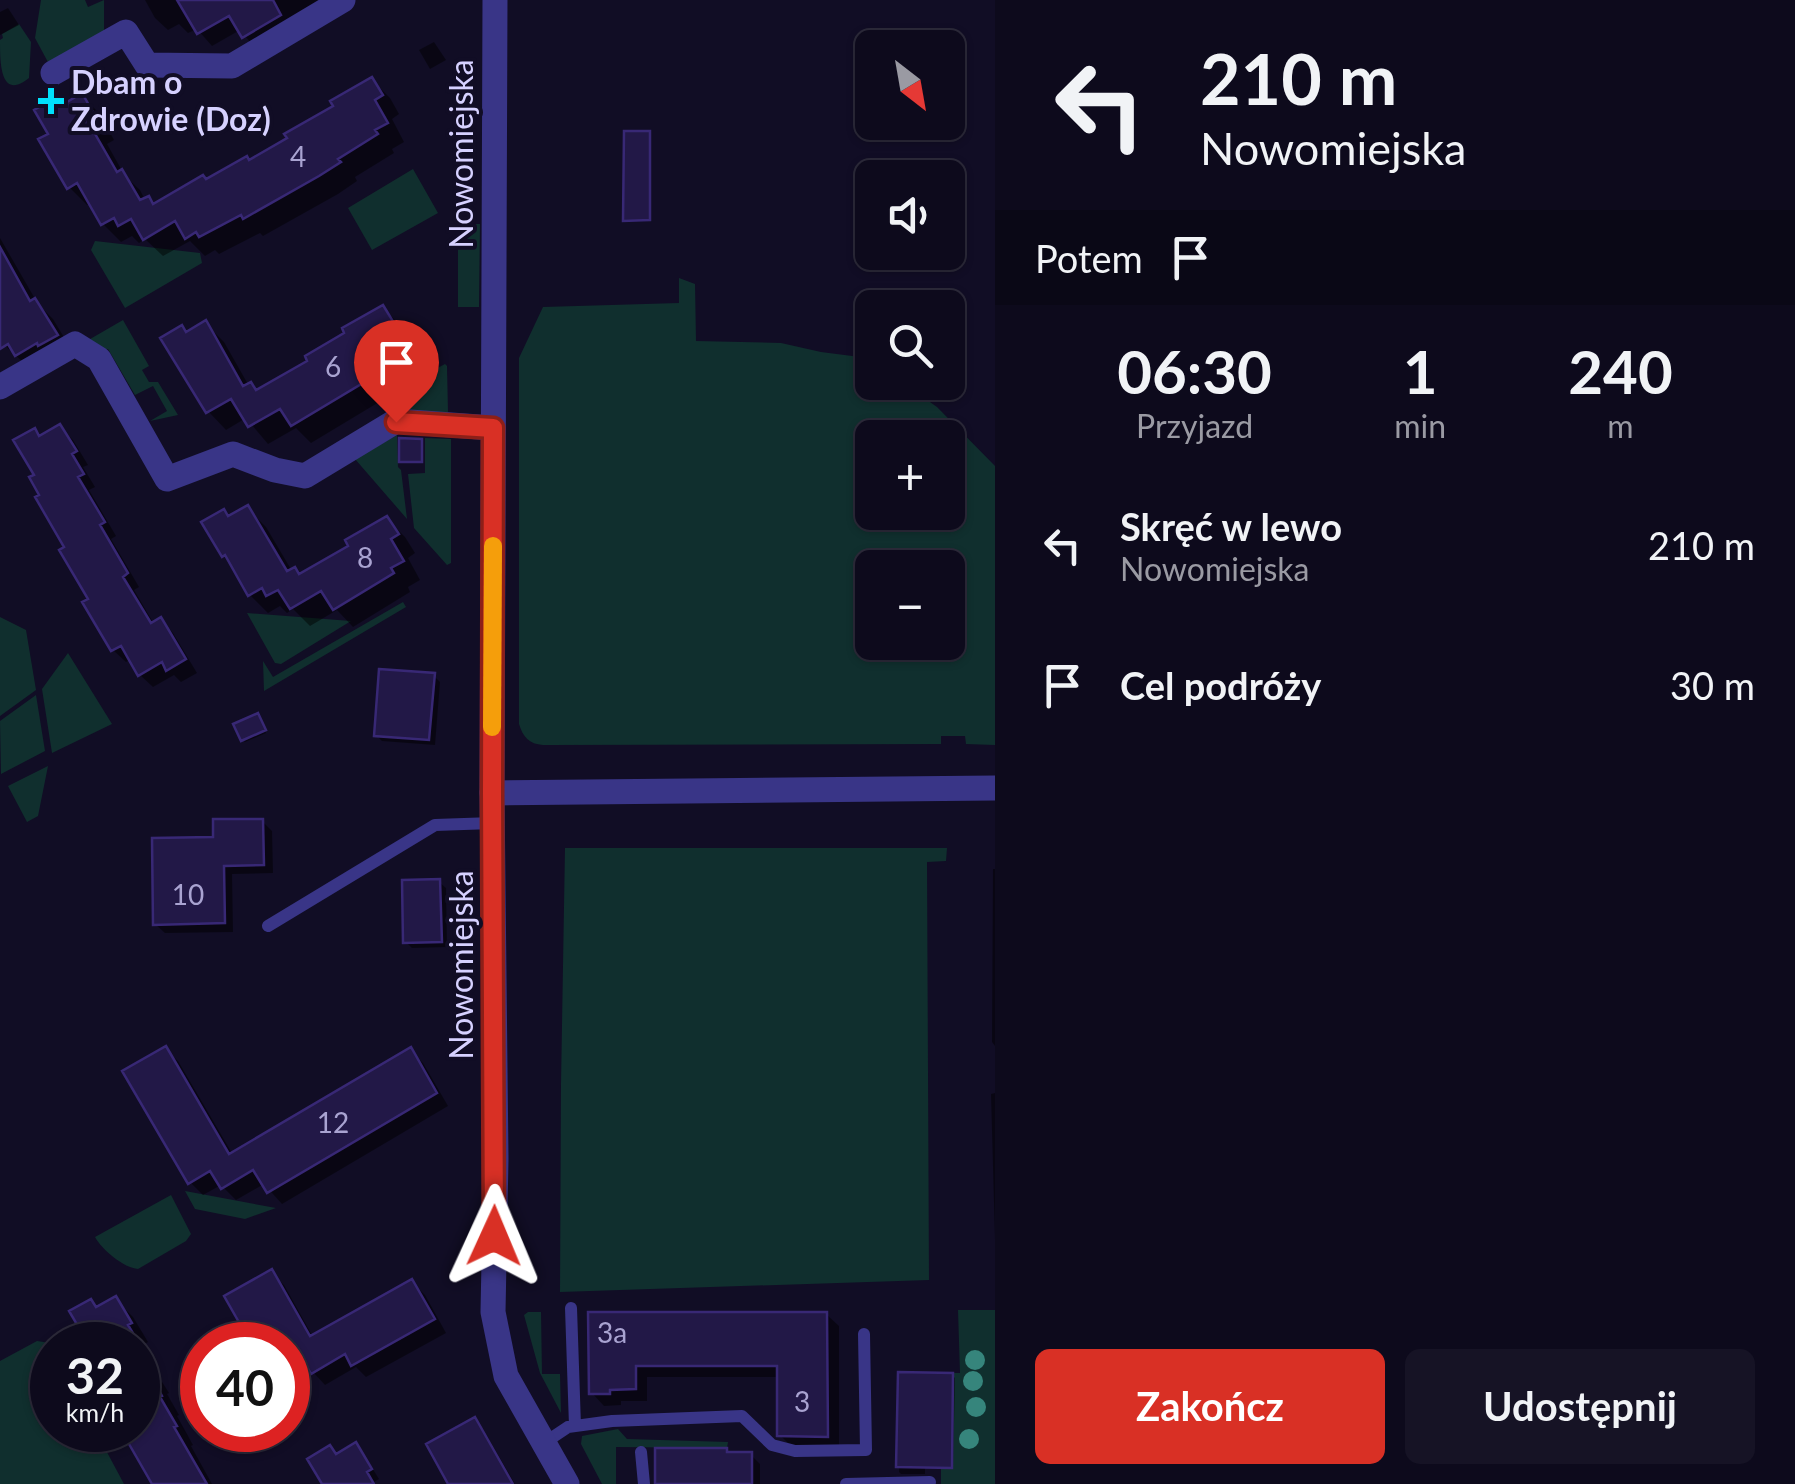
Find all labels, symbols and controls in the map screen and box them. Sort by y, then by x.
north arrow [855,30,965,140]
map controls [855,30,965,660]
text: 210 m [1200,36,1397,120]
icon: left [1035,40,1165,170]
street label: Nowomiejska [441,59,480,249]
place label: Dbam o Zdrowie (Doz) [71,62,271,138]
marker: Dbam o Zdrowie (Doz) [40,90,62,112]
text: Nowomiejska [1200,121,1466,175]
house number: 4 [290,139,306,173]
button: sound [855,160,965,270]
icon: arrive [1163,230,1218,285]
text: Potem [1035,235,1143,281]
button: search [855,290,965,400]
pin [354,320,439,423]
icon: arrive [369,335,424,390]
text: 06:30 [1117,335,1272,407]
text: 1 [1403,335,1438,407]
text: 240 [1568,335,1673,407]
house number: 6 [325,349,341,383]
text: Przyjazd [1136,406,1253,445]
text: min [1394,406,1446,445]
text: m [1607,406,1634,445]
button: + [855,420,965,530]
text: Skręć w lewo [1120,503,1342,549]
icon: left [1035,518,1090,573]
text: 210 m [1648,522,1755,568]
house number: 8 [357,540,373,574]
text: Nowomiejska [1120,549,1310,588]
button: − [855,550,965,660]
icon: arrive [1035,658,1090,713]
text: Cel podróży [1120,662,1321,708]
text: 30 m [1670,662,1755,708]
street label: Nowomiejska [441,870,480,1060]
house number: 10 [172,877,204,911]
house number: 12 [317,1105,349,1139]
position arrow [442,1184,546,1288]
house number: 3a [597,1315,627,1349]
speed limit sign: 40 [180,1322,310,1452]
text: 32 [66,1345,124,1405]
button: Zakończ [1035,1349,1385,1464]
button: Udostępnij [1405,1349,1755,1464]
house number: 3 [794,1384,810,1418]
text: km/h [66,1397,124,1427]

